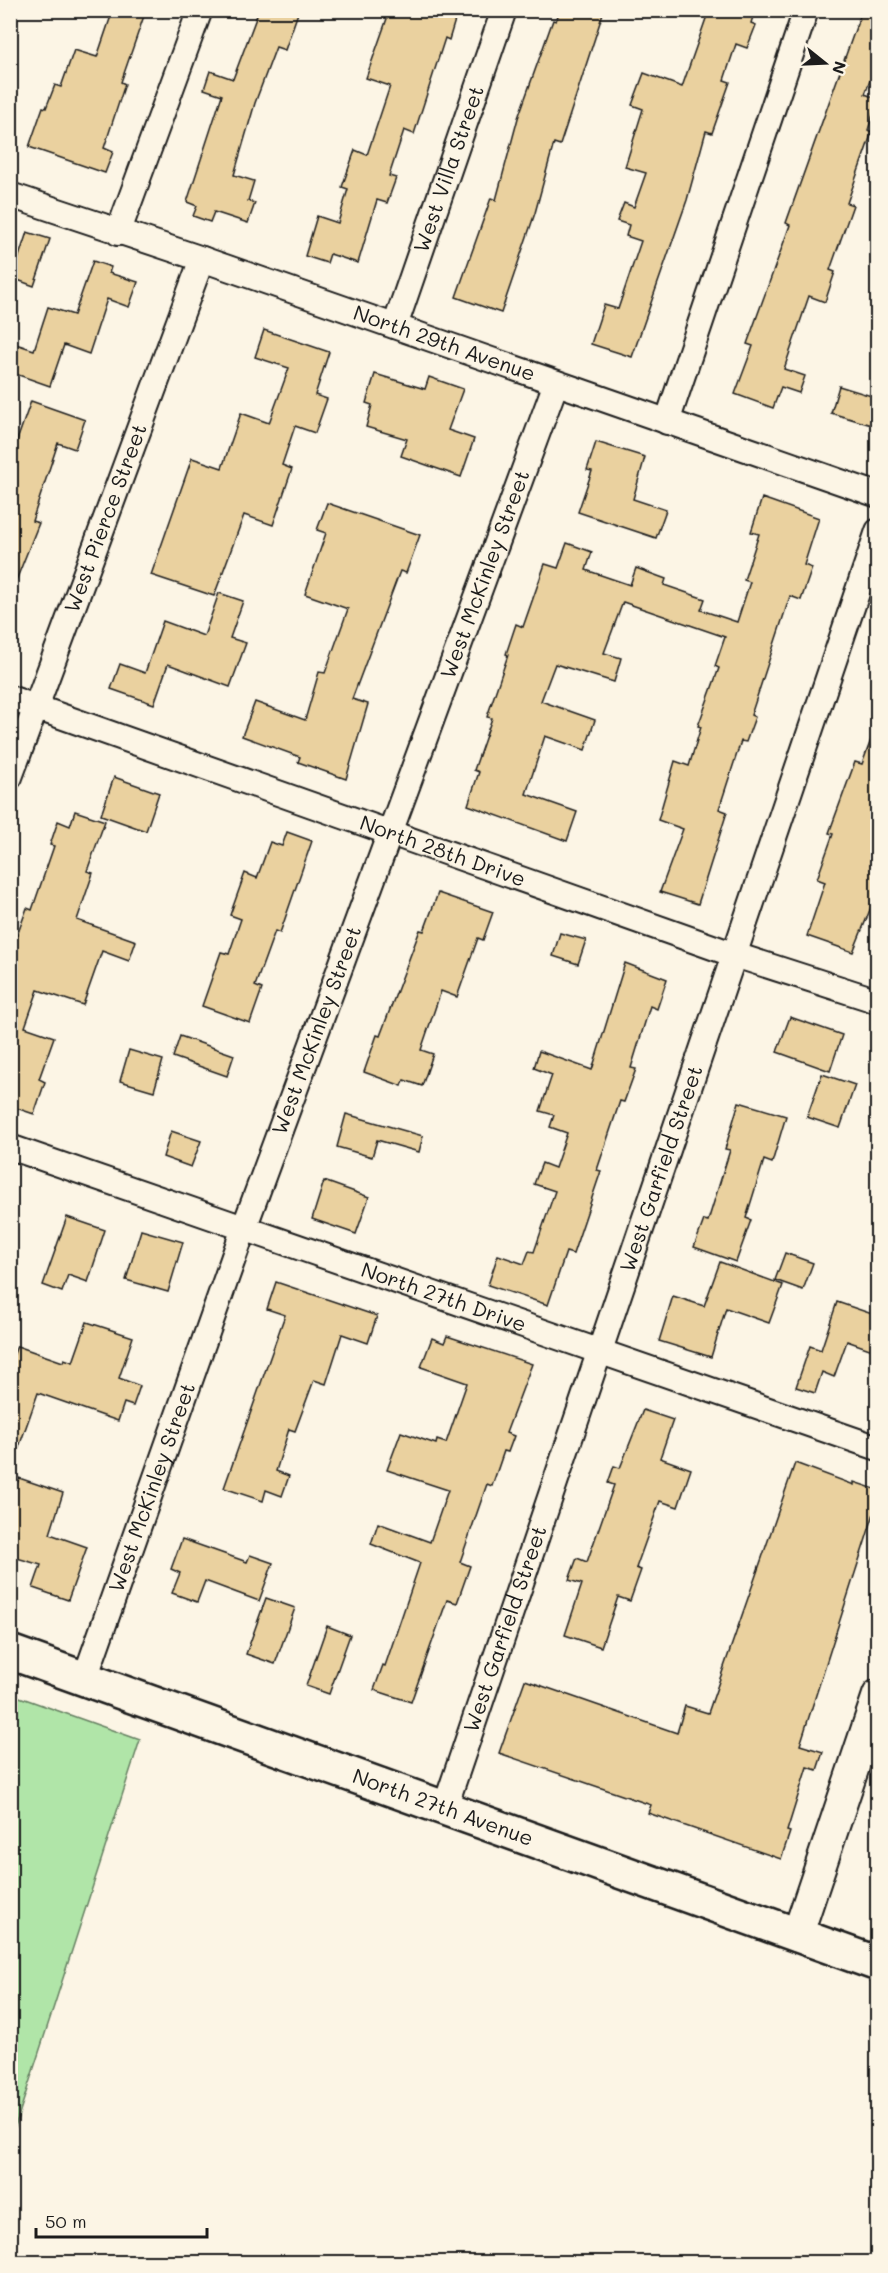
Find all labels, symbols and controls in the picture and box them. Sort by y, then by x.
north arrow [795,33,855,93]
text: N [828,59,852,77]
street label: West Villa Street [406,82,489,256]
street label: North 29th Avenue [350,298,539,386]
street label: West Pierce Street [57,419,152,616]
street label: West McKinley Street [433,466,535,682]
street label: North 28th Drive [357,808,530,892]
street label: West McKinley Street [265,922,366,1138]
street label: West Garfield Street [613,1061,708,1275]
street label: North 27th Drive [358,1255,530,1337]
street label: West McKinley Street [101,1379,200,1595]
street label: West Garfield Street [456,1522,552,1735]
street label: North 27th Avenue [349,1761,537,1851]
scale bar [36,2201,207,2239]
text: 50 m [45,2209,87,2233]

